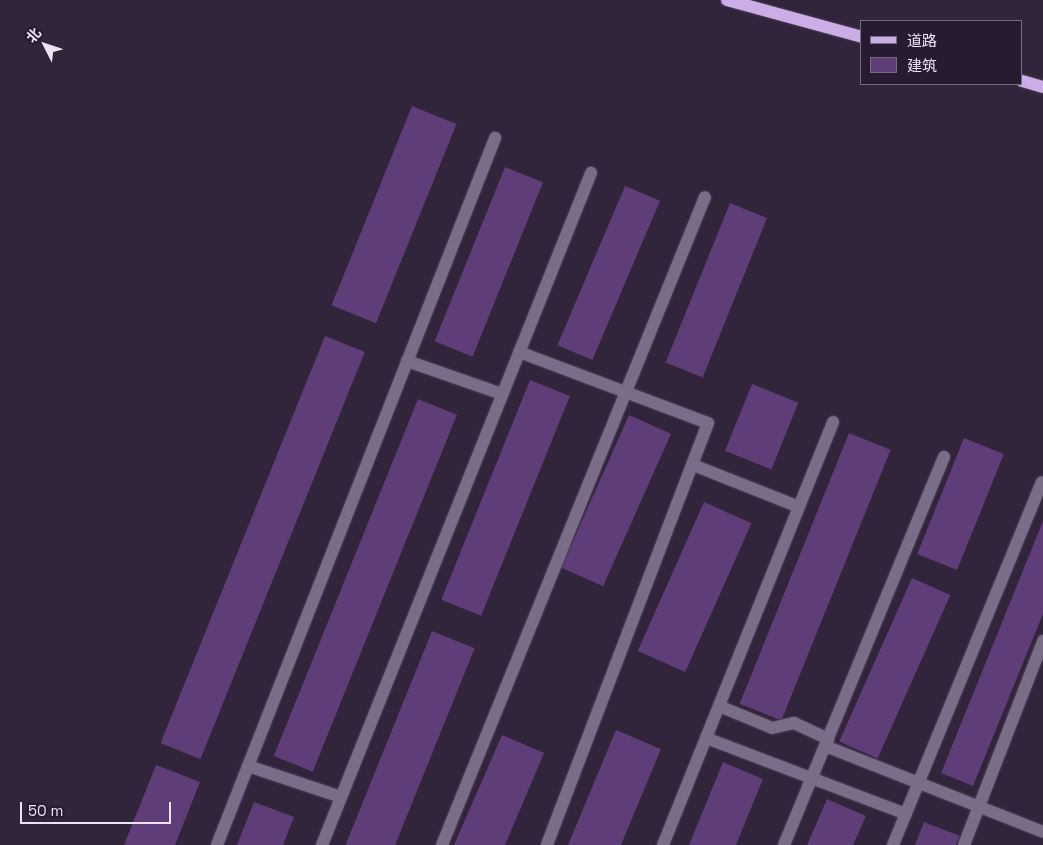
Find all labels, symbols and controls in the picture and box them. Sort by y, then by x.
north arrow [20,20,70,70]
legend [860,20,1023,85]
text: 北 [22,24,45,46]
text: 道路 [907,31,937,50]
text: 建筑 [907,56,937,75]
scale bar [22,792,174,824]
text: 50 m [28,801,63,820]

